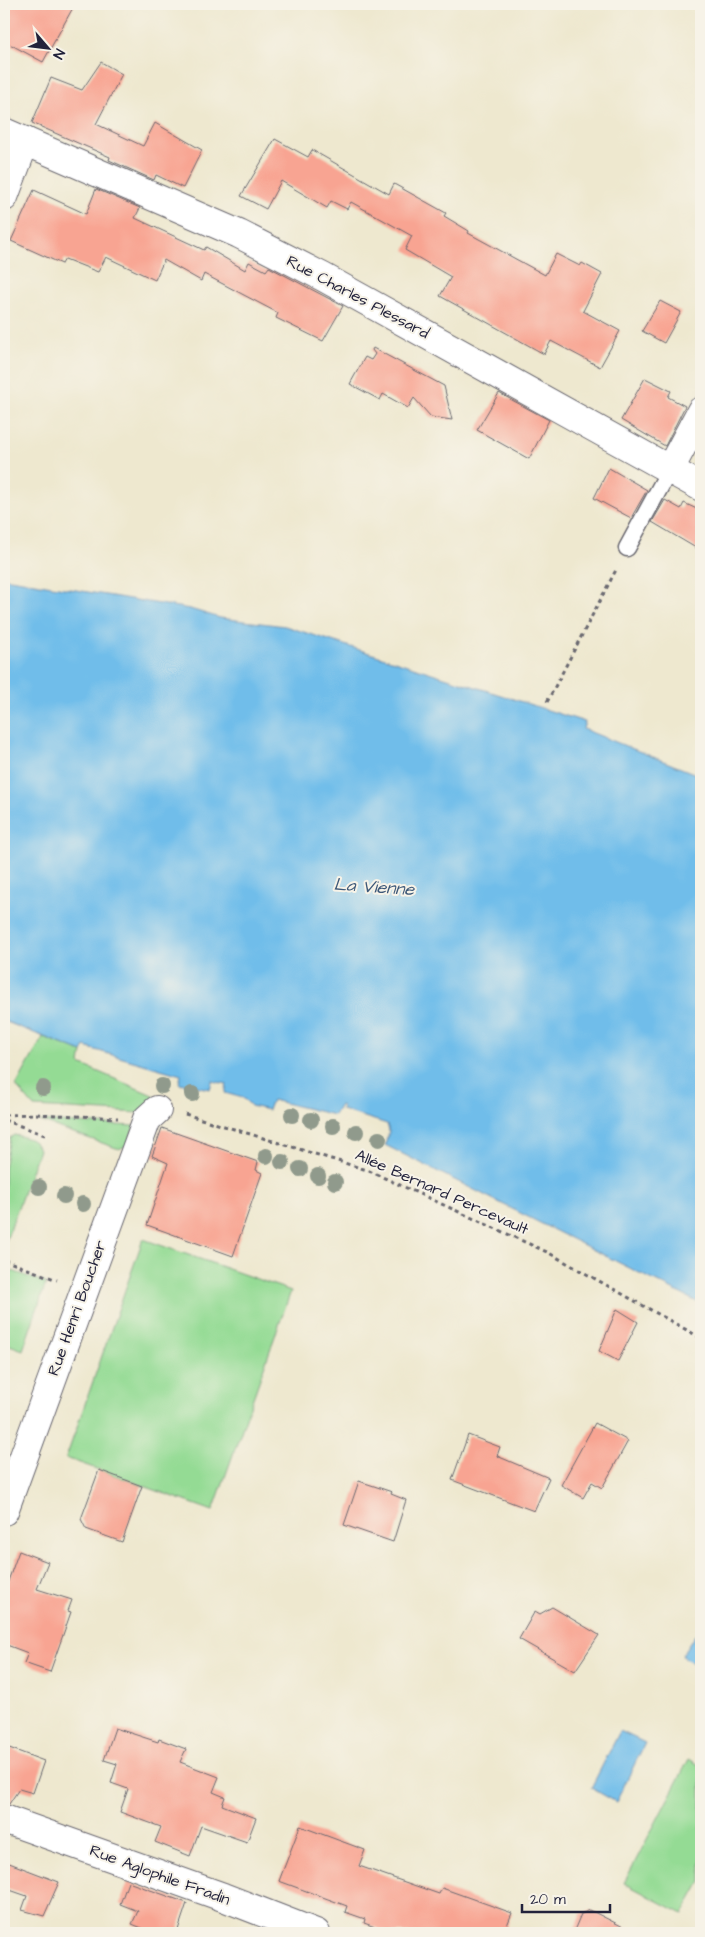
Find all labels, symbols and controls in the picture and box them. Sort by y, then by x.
north arrow [22,22,72,72]
text: N [48,45,69,62]
street label: Rue Charles Plessard [283,250,433,344]
water label: La Vienne [333,872,416,902]
street label: Allée Bernard Percevault [352,1144,533,1240]
street label: Rue Henri Boucher [42,1237,112,1379]
street label: Rue Aglophile Fradin [86,1839,233,1912]
scale bar [522,1882,610,1914]
text: 20 m [530,1889,566,1910]

